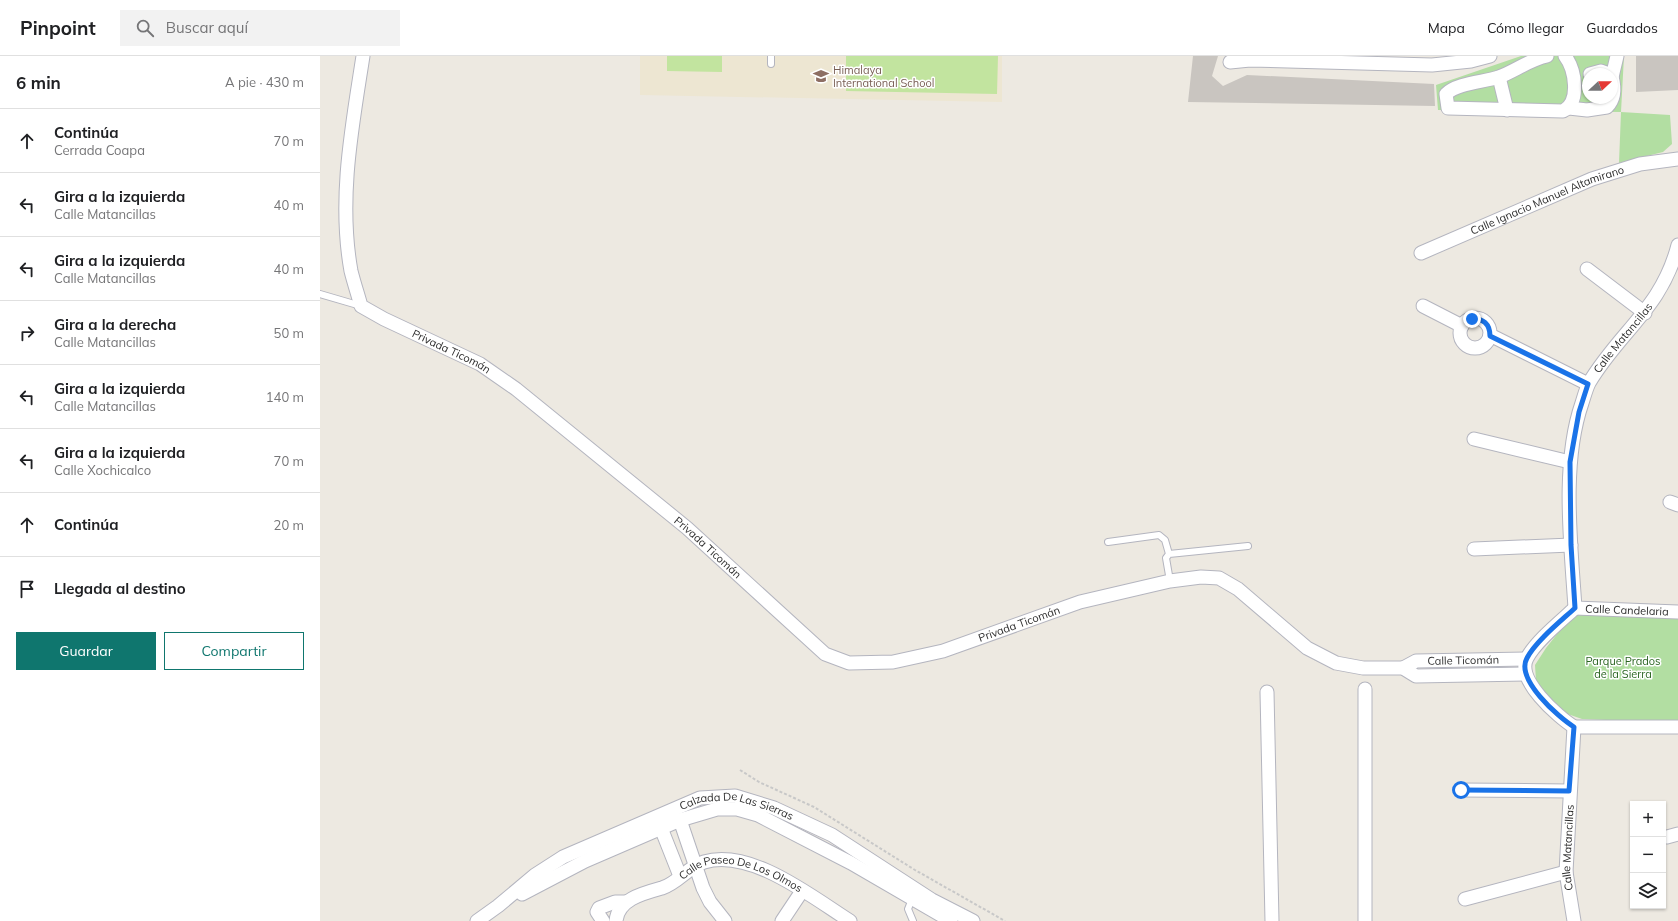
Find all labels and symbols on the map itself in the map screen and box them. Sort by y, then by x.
place label: Himalaya International School [833,63,934,90]
school or university icon: Himalaya International School [812,67,830,85]
north arrow [1582,68,1618,104]
street label: Calle Ignacio Manuel Altamirano [1468,162,1626,238]
street label: Calle Matancillas [1590,300,1655,376]
route end [1463,310,1481,328]
street label: Privada Ticomán [410,326,494,376]
street label: Privada Ticomán [671,514,744,581]
street label: Calle Candelaria [1585,601,1669,619]
street label: Privada Ticomán [976,603,1062,645]
street label: Calle Ticomán [1427,652,1499,668]
park label: Parque Prados de la Sierra [1585,654,1661,681]
route start [1452,781,1470,799]
street label: Calzada De Las Sierras [677,789,796,823]
street label: Calle Matancillas [1559,804,1577,892]
street label: Calle Paseo De Los Olmos [676,852,805,895]

